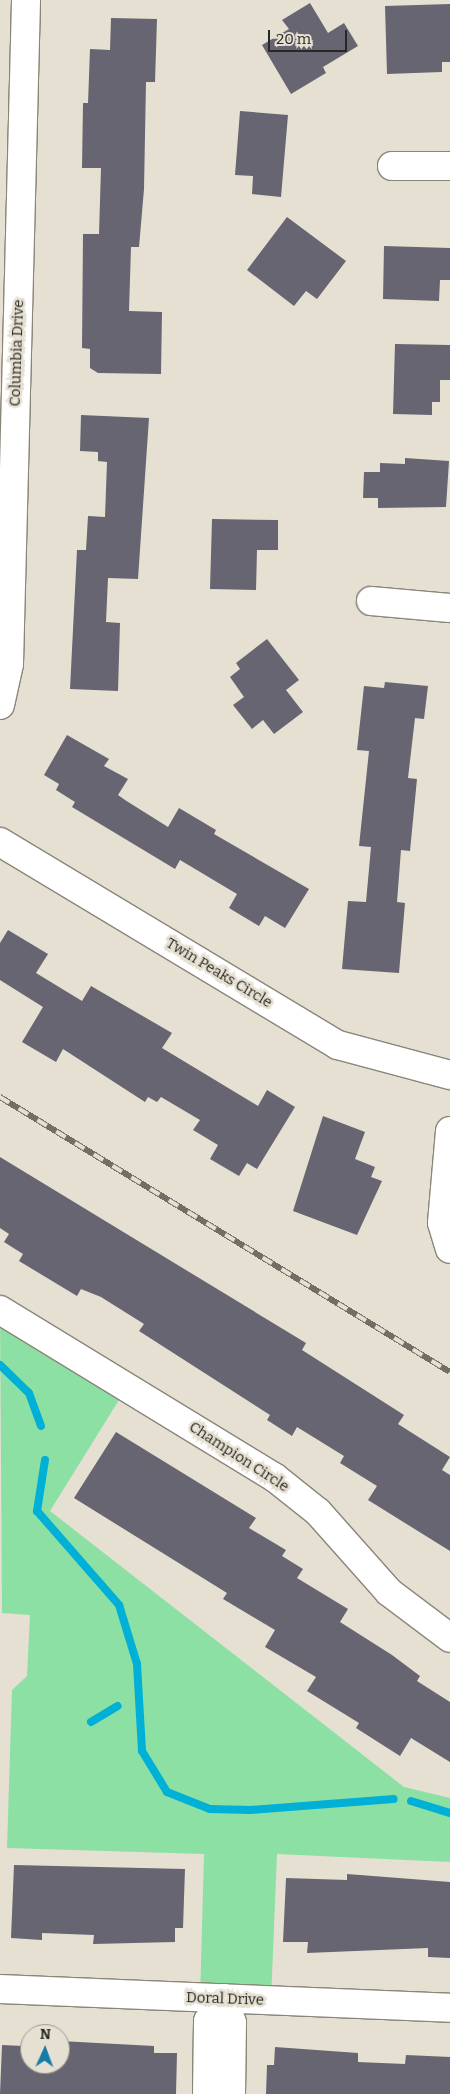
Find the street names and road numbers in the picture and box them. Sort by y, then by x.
street label: Columbia Drive [6,299,28,407]
street label: Twin Peaks Circle [163,934,275,1012]
street label: Champion Circle [186,1418,292,1496]
street label: Doral Drive [186,1989,264,2009]

